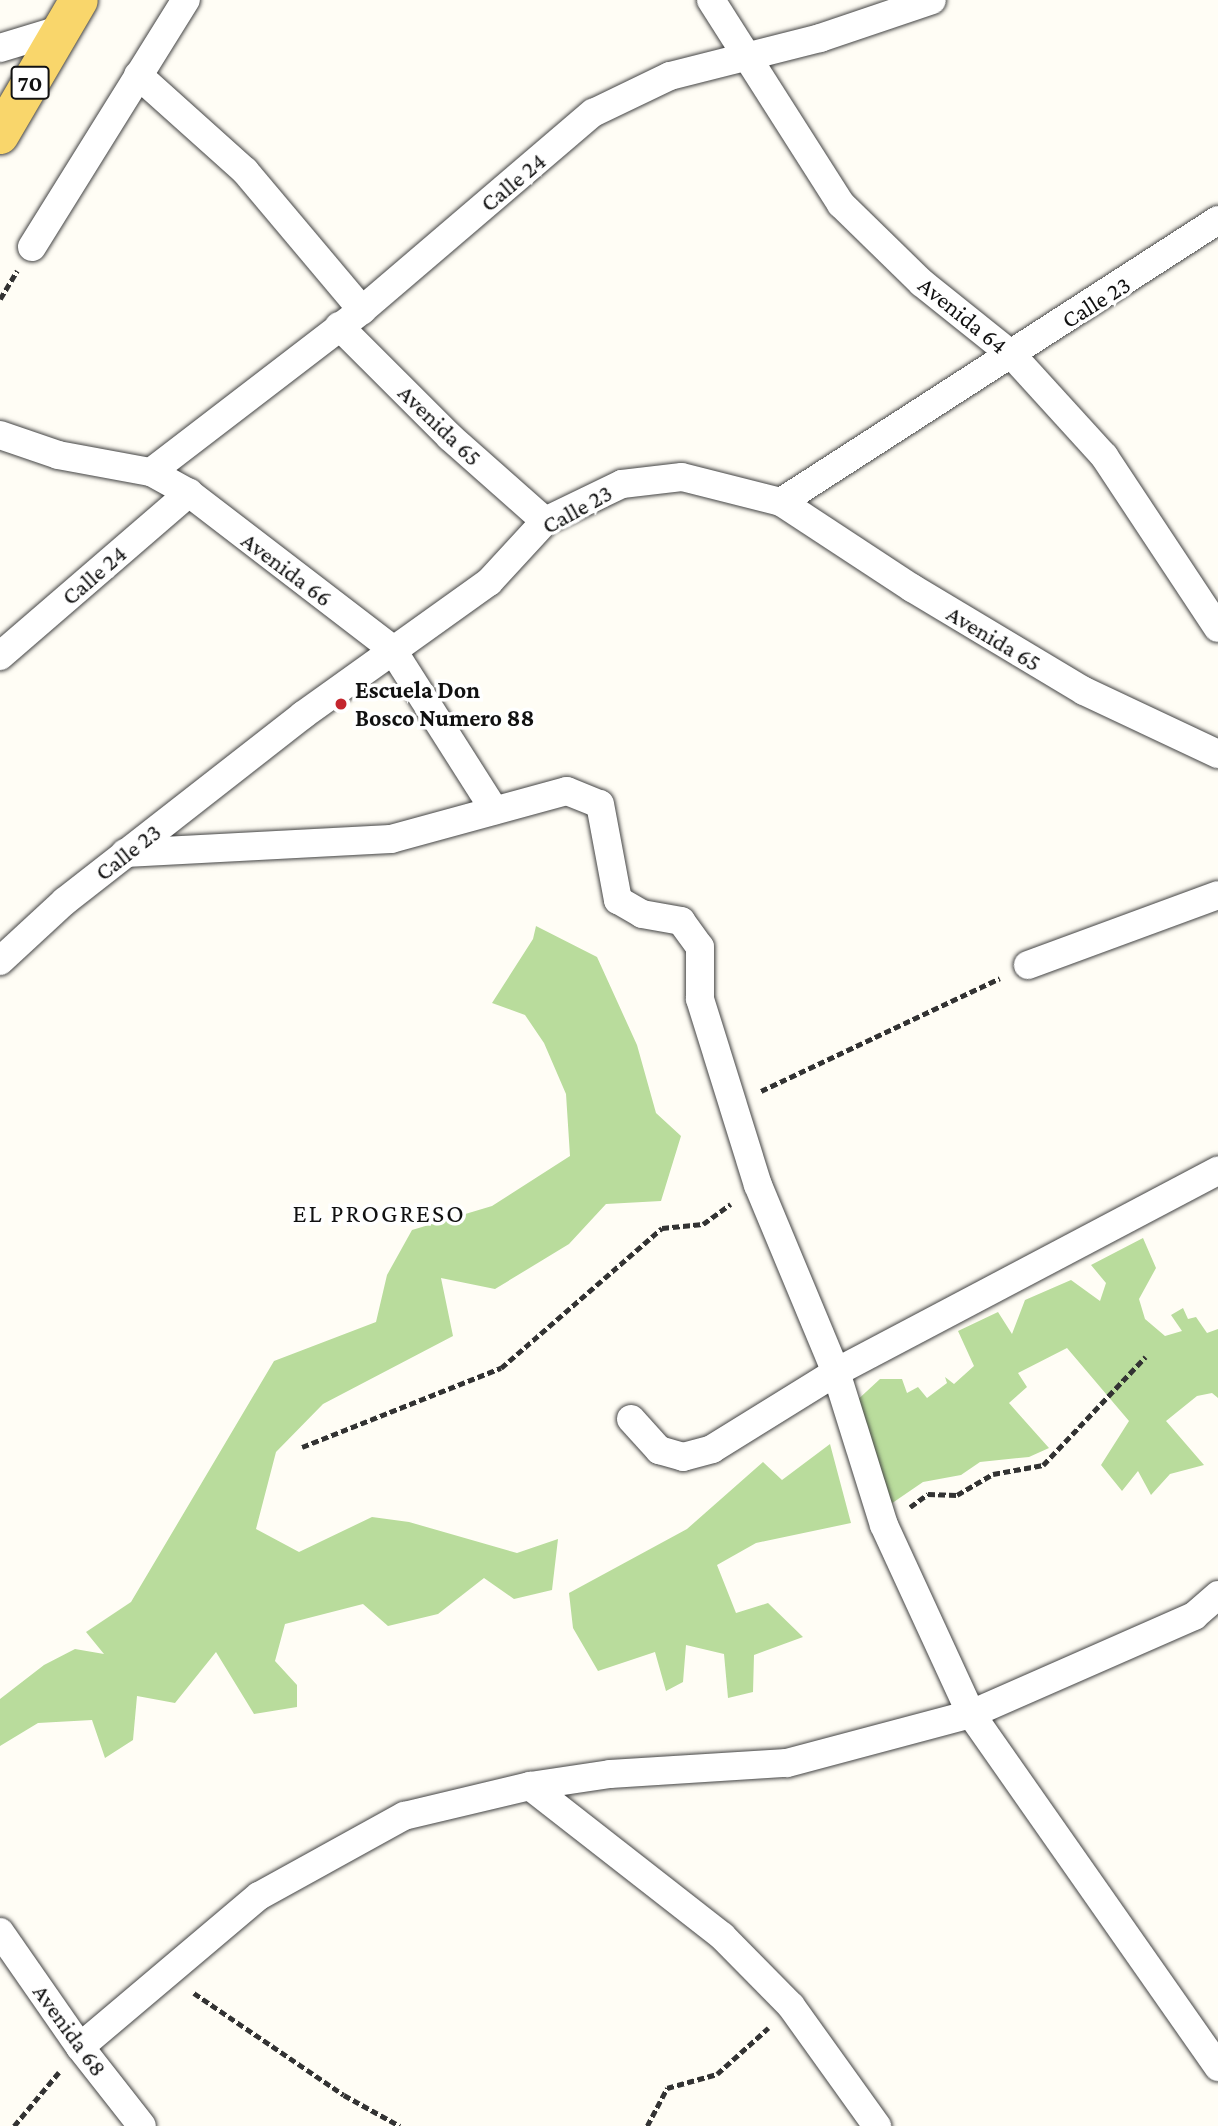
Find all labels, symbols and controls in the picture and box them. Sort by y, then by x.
road number: 70 [9,64,51,102]
street label: Calle 24 [474,146,552,218]
street label: Avenida 64 [913,270,1013,360]
street label: Calle 23 [1056,270,1136,334]
street label: Avenida 65 [392,378,488,472]
street label: Calle 23 [537,478,617,540]
street label: Avenida 66 [236,526,338,612]
street label: Calle 24 [56,539,132,611]
street label: Avenida 65 [942,599,1046,677]
place label: Escuela Don Bosco Numero 88 [355,676,534,732]
marker: Escuela Don Bosco Numero 88 [333,696,349,712]
street label: Calle 23 [89,817,167,887]
district label: EL PROGRESO [294,1198,464,1230]
street label: Avenida 68 [27,1978,113,2082]

